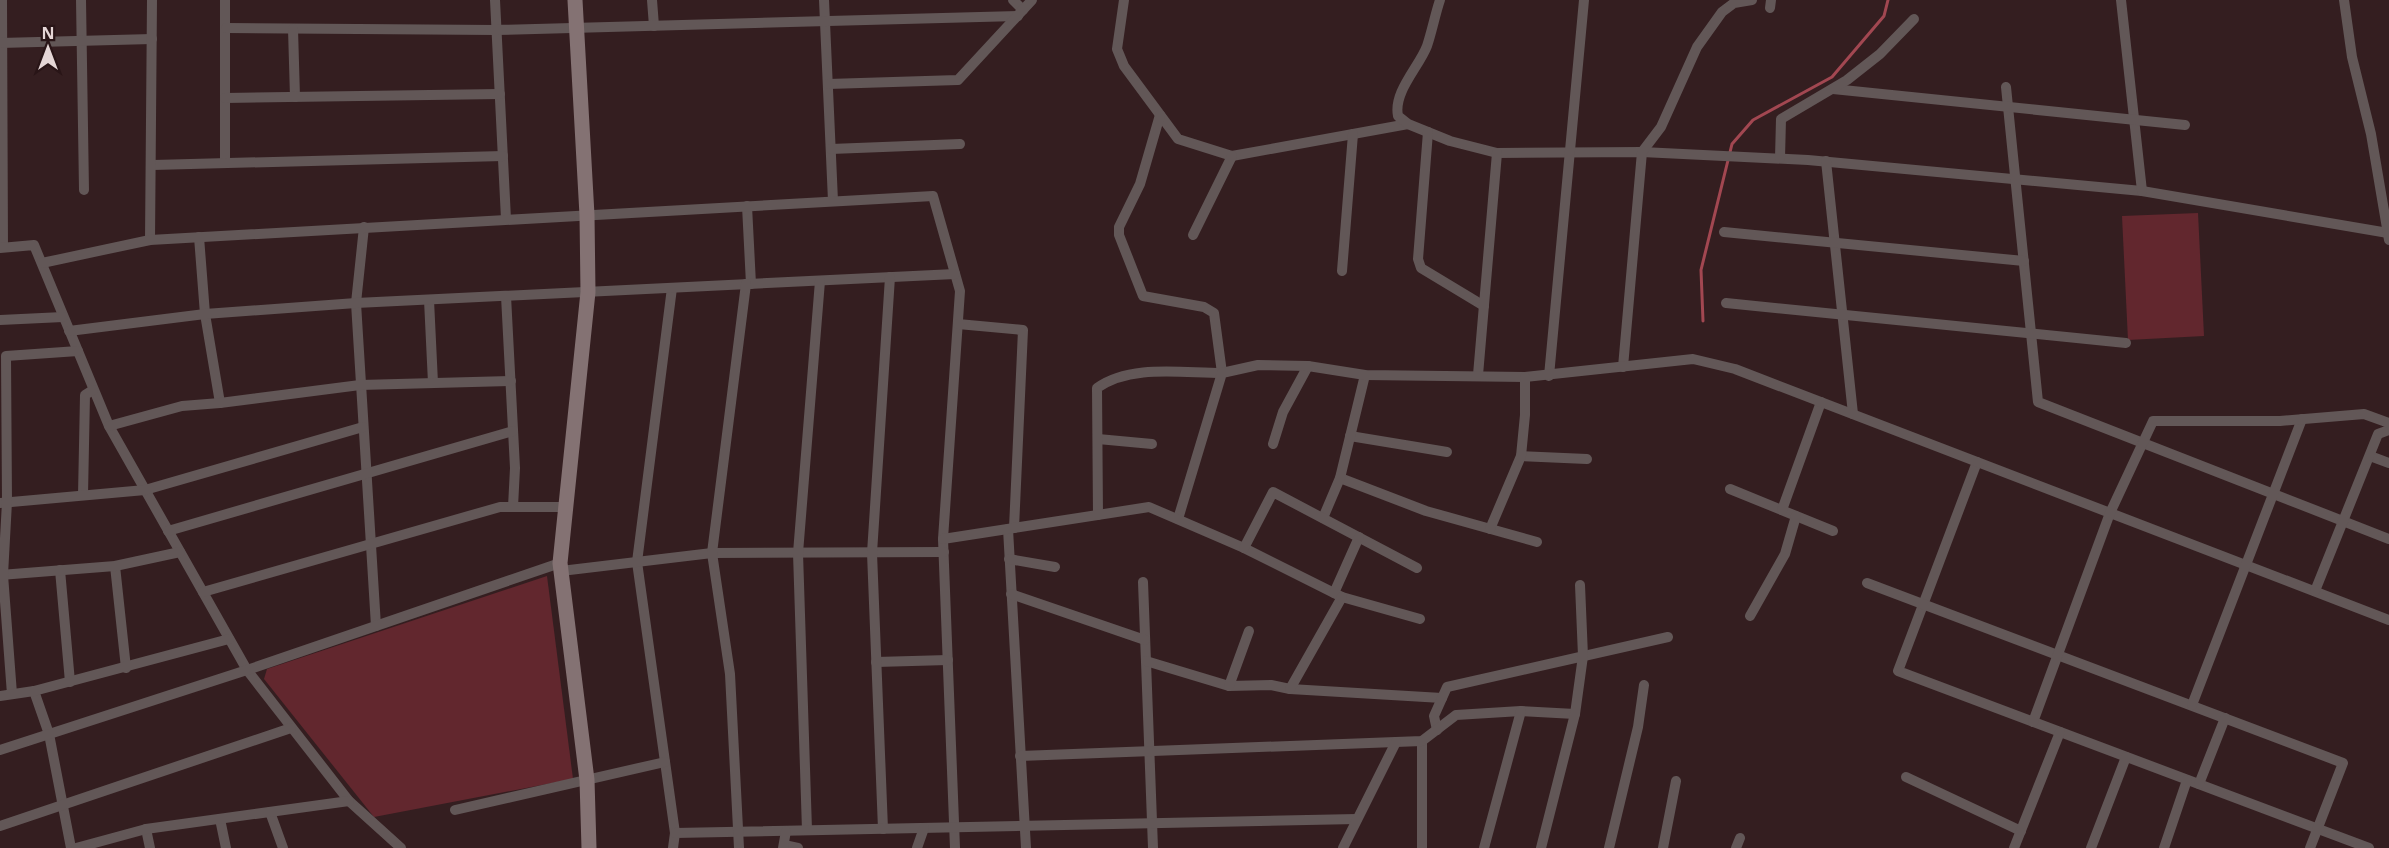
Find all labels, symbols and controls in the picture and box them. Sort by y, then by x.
north arrow [18,18,78,78]
text: N [41,22,55,44]

